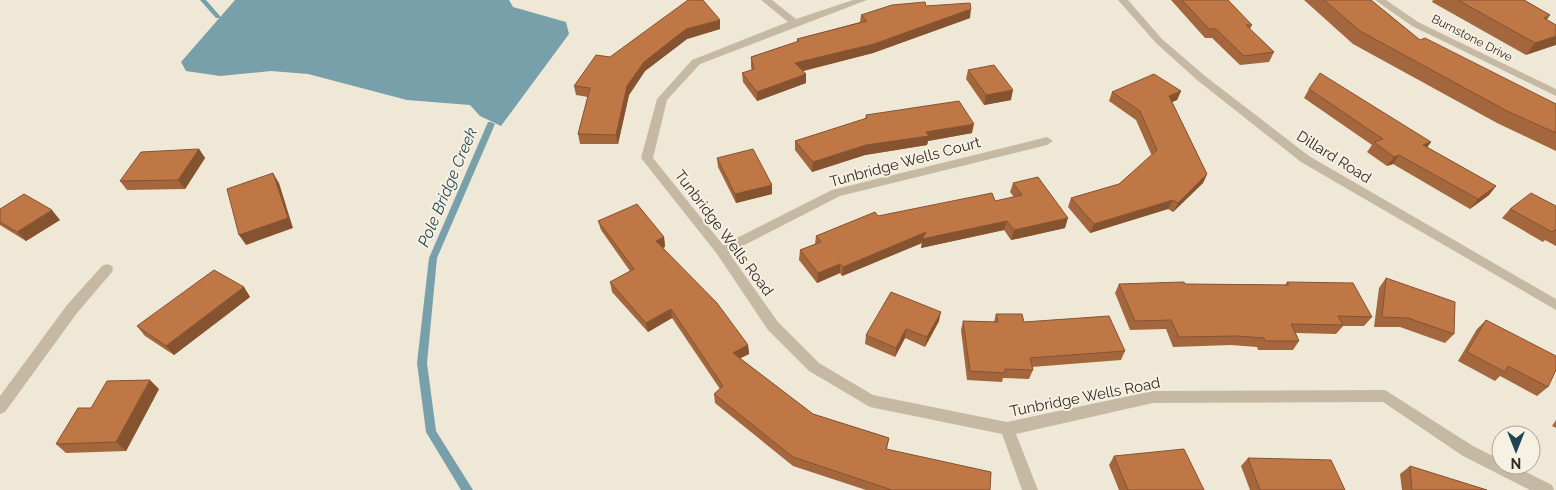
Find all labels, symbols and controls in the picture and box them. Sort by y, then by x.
street label: Burnstone Drive [1429,12,1515,64]
water label: Pole Bridge Creek [414,124,481,250]
street label: Dillard Road [1293,127,1375,187]
street label: Tunbridge Wells Court [828,133,982,191]
street label: Tunbridge Wells Road [671,167,777,299]
street label: Tunbridge Wells Road [1008,374,1162,420]
north arrow [1491,425,1541,475]
text: N [1511,455,1521,471]

